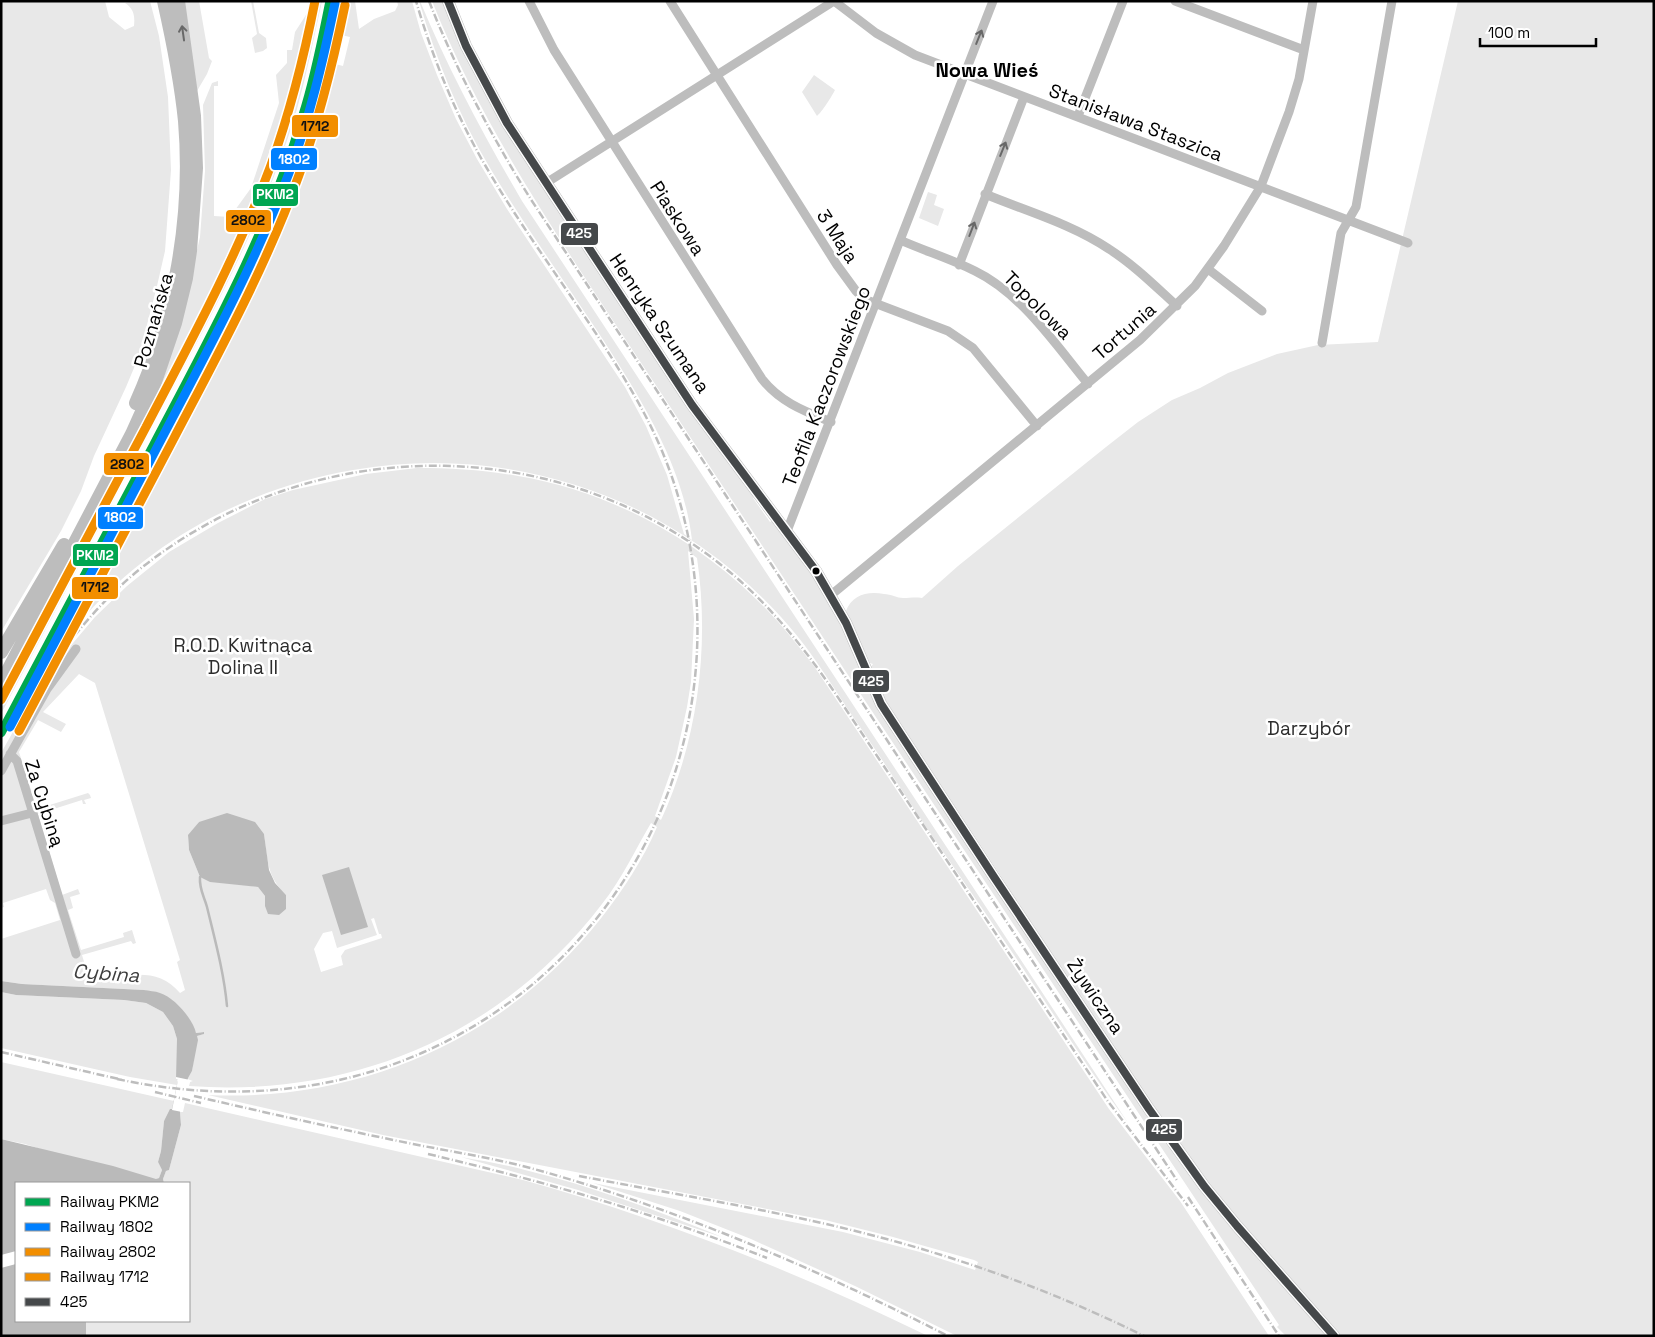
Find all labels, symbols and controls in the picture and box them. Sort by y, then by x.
scale bar [1480,15,1596,47]
text: 100 m [1488,23,1530,42]
one-way arrow [178,26,188,42]
one-way arrow [974,30,984,45]
district label: Nowa Wieś [935,57,1039,83]
street label: Stanisława Staszica [1045,78,1226,167]
line badge: 1712 [291,114,339,138]
text: 1712 [301,117,329,135]
one-way arrow [999,142,1009,157]
line badge: 1802 [270,147,318,171]
text: 1802 [278,150,310,168]
street label: Piaskowa [644,176,711,260]
line badge: PKM2 [252,183,299,207]
text: PKM2 [256,185,294,203]
street label: 3 Maja [811,205,864,268]
line badge: 2802 [225,209,272,233]
text: 2802 [231,211,265,229]
line badge: 425 [560,222,599,246]
one-way arrow [968,222,977,238]
text: 425 [566,224,592,242]
street label: Henryka Szumana [604,249,716,398]
street label: Topolowa [998,266,1077,345]
street label: Poznańska [128,270,179,370]
street label: Teofila Kaczorowskiego [777,282,876,490]
street label: Tortunia [1088,297,1161,366]
line badge: 2802 [103,452,150,476]
text: 2802 [110,455,144,473]
line badge: 1802 [97,506,144,530]
text: 1802 [104,508,136,526]
line badge: PKM2 [72,543,119,567]
text: PKM2 [76,546,114,564]
unlabelled marker [811,566,821,576]
line badge: 1712 [71,576,119,600]
text: 1712 [81,578,109,596]
park label: R.O.D. Kwitnąca Dolina II [173,633,313,680]
line badge: 425 [852,669,890,693]
text: 425 [858,672,884,690]
park label: Darzybór [1267,716,1351,741]
street label: Za Cybiną [19,756,70,850]
street label: Żywiczna [1061,954,1130,1039]
water label: Cybina [72,958,141,988]
line badge: 425 [1145,1118,1183,1142]
text: 425 [1151,1120,1177,1138]
legend [15,1182,190,1322]
text: Railway PKM2 [60,1192,159,1211]
text: Railway 1802 [60,1217,153,1236]
text: Railway 2802 [60,1242,156,1261]
text: Railway 1712 [60,1267,149,1286]
text: 425 [60,1292,87,1311]

